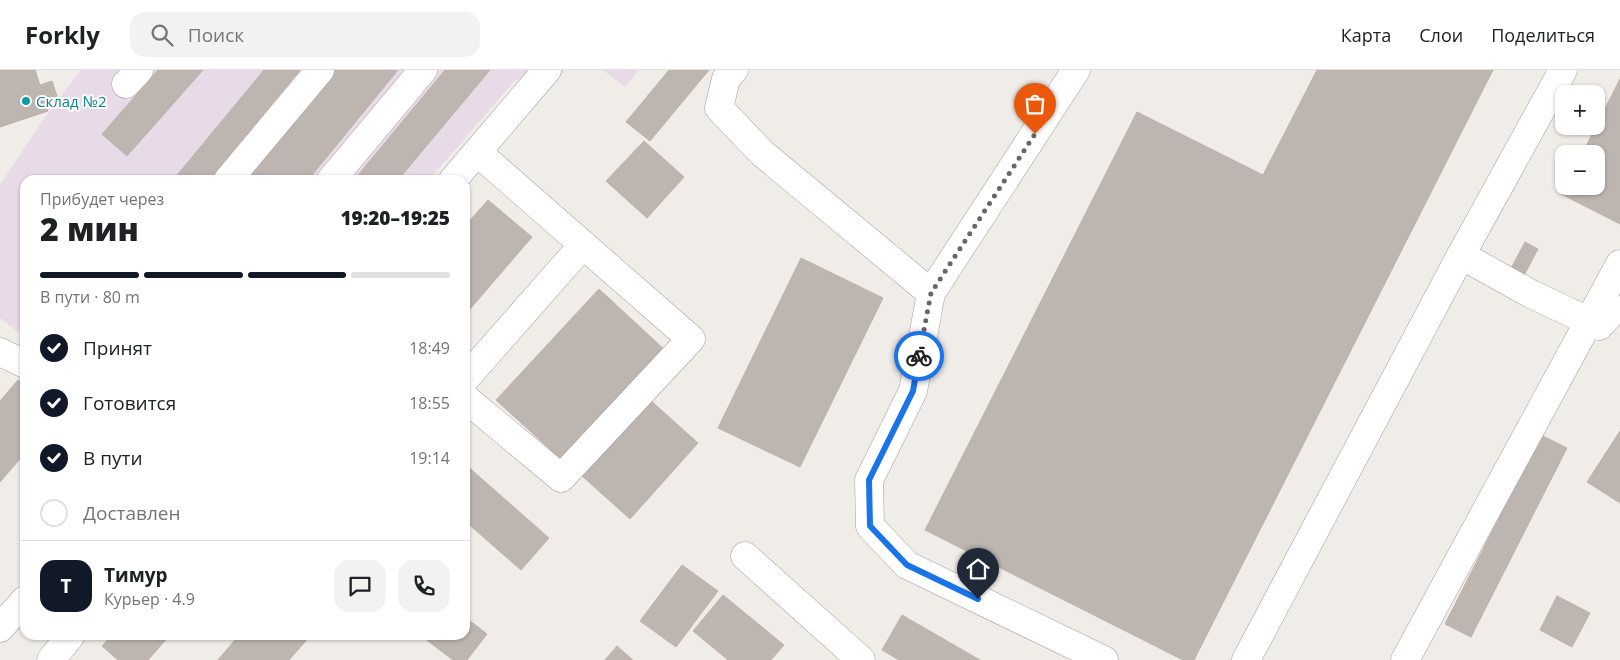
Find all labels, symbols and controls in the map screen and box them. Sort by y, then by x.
search box [130,12,480,57]
text: Forkly [25,18,100,51]
icon: search [148,21,176,49]
text: Поиск [188,22,244,48]
text: Карта [1341,23,1391,47]
text: Слои [1419,23,1463,47]
text: Поделиться [1491,23,1595,47]
pin [1014,83,1056,134]
map controls [1555,85,1605,195]
button: + [1555,85,1605,135]
icon: bag [1021,90,1049,118]
place label: Склад №2 [36,91,107,111]
marker: Склад №2 [20,95,32,107]
button: − [1555,145,1605,195]
text: Прибудет через [40,188,164,210]
text: 19:20–19:25 [340,205,450,231]
text: 2 мин [40,207,139,250]
text: В пути · 80 m [40,286,140,308]
courier [894,331,944,381]
icon: check [40,334,68,362]
text: Принят [83,335,152,361]
text: 18:49 [409,337,450,359]
icon: bike [905,342,933,370]
icon: check [40,389,68,417]
text: Готовится [83,390,176,416]
text: 18:55 [409,392,450,414]
icon: check [40,444,68,472]
text: В пути [83,445,143,471]
text: 19:14 [409,447,450,469]
text: Доставлен [83,500,181,526]
pin [957,548,999,599]
icon: home [964,555,992,583]
button: chat [334,560,386,612]
button: phone [398,560,450,612]
text: Тимур [104,562,168,588]
text: Т [60,573,72,599]
text: Курьер · 4.9 [104,588,195,610]

